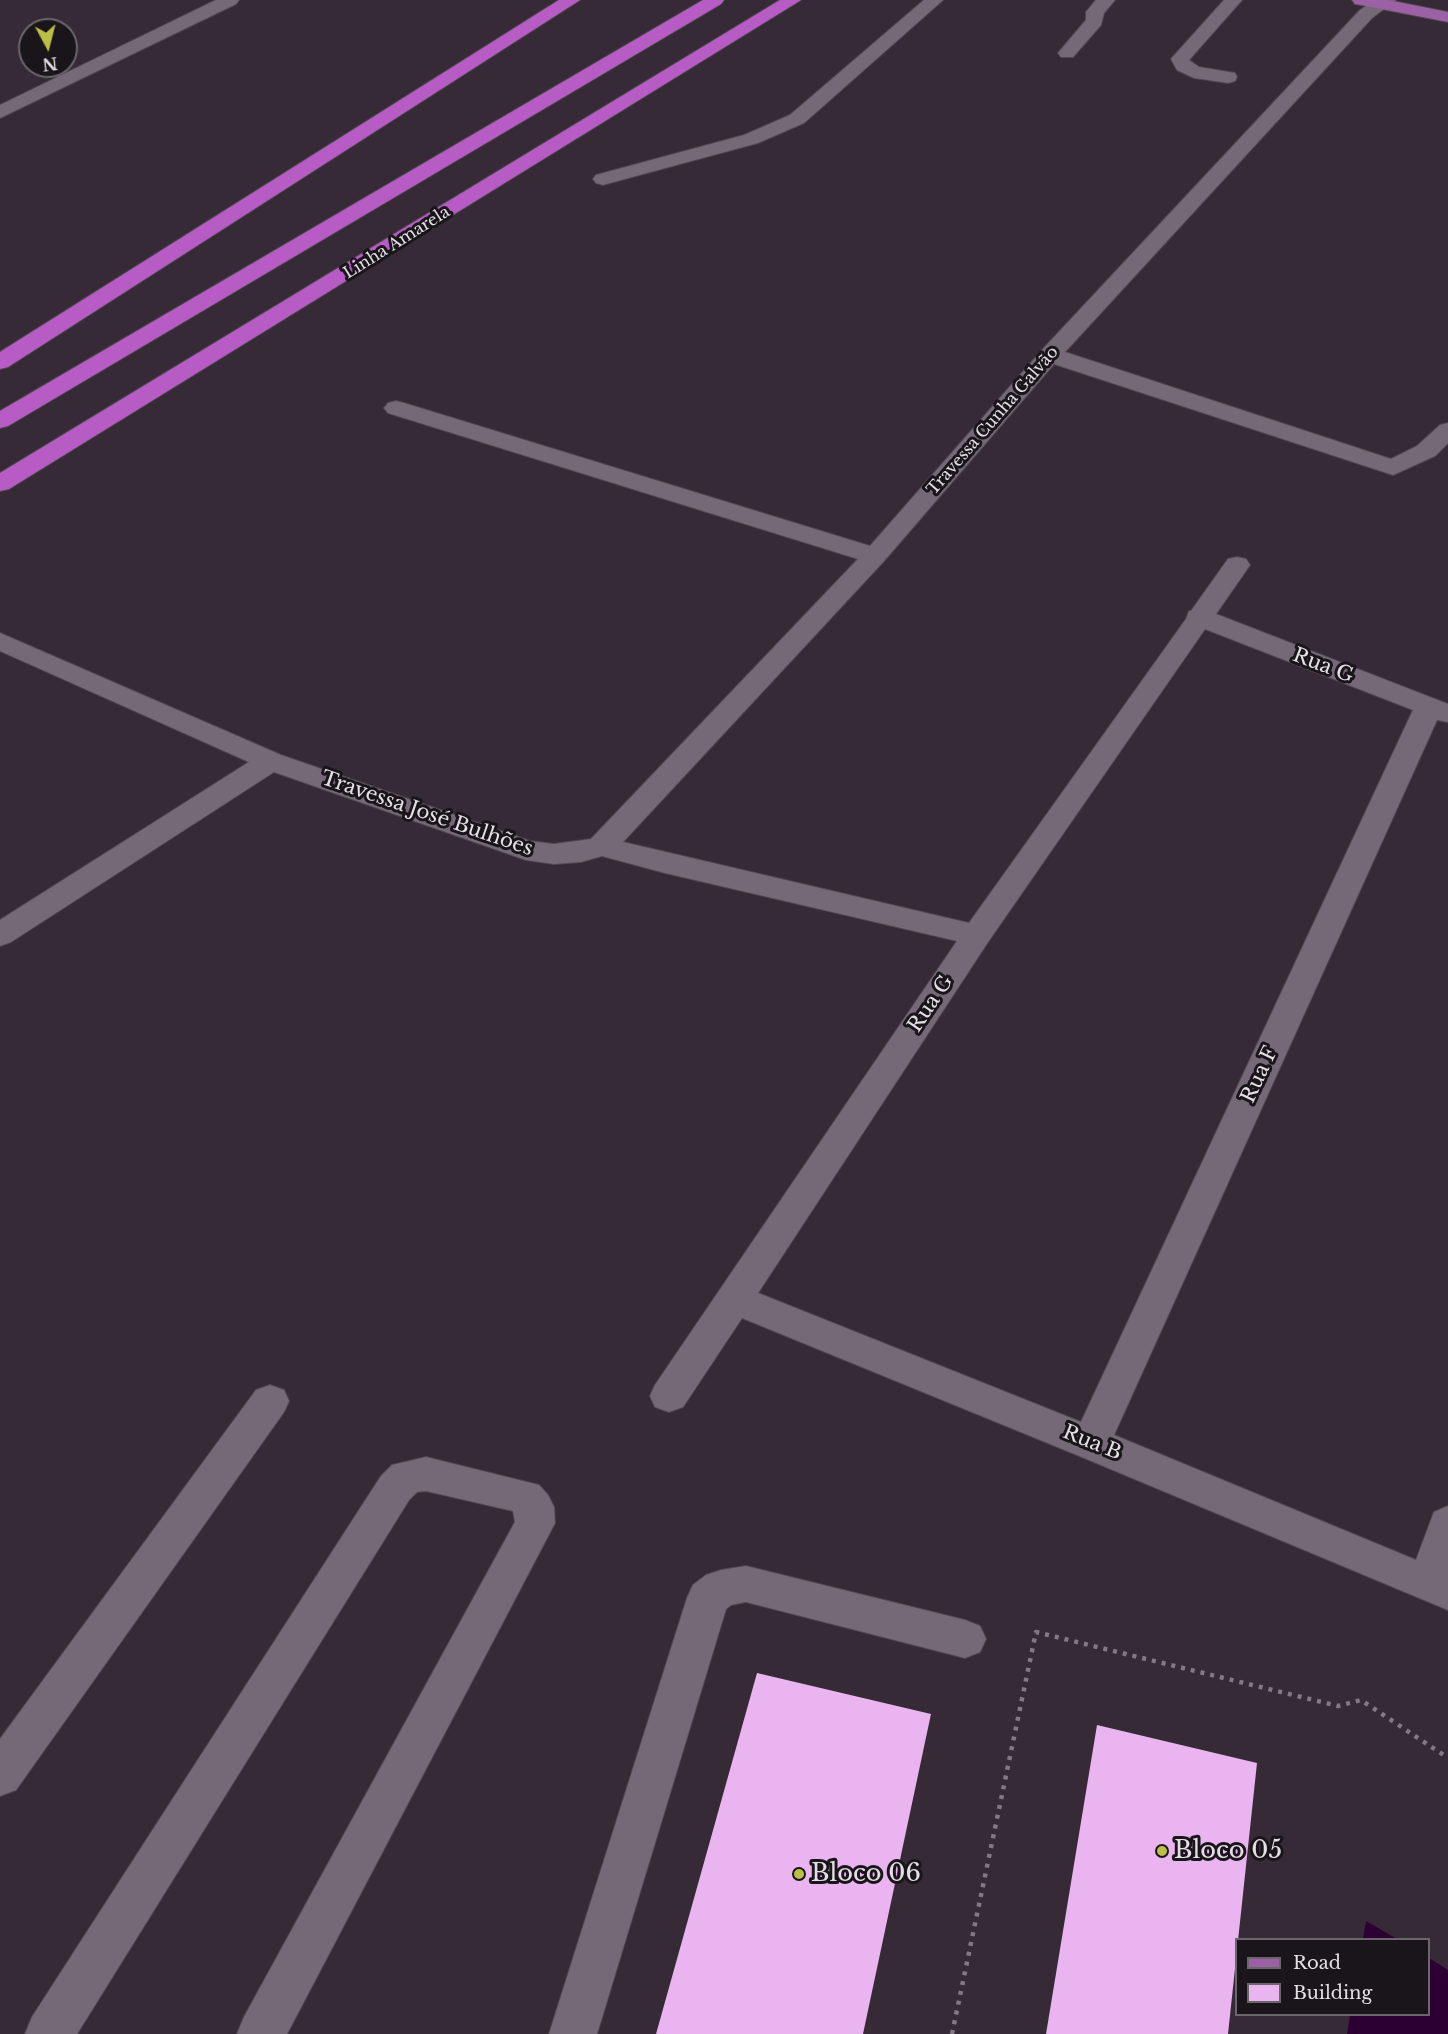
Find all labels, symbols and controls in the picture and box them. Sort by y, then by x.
north arrow [18,18,78,78]
text: N [41,53,59,75]
street label: Linha Amarela [340,203,454,283]
street label: Travessa Cunha Galvão [923,343,1063,499]
street label: Rua G [1289,643,1357,689]
street label: Travessa José Bulhões [318,766,536,862]
street label: Rua G [903,971,959,1037]
street label: Rua F [1237,1043,1283,1107]
street label: Rua B [1059,1420,1125,1466]
place label: Bloco 05 [1174,1837,1282,1865]
marker: Bloco 05 [1155,1844,1169,1858]
place label: Bloco 06 [811,1860,921,1888]
marker: Bloco 06 [792,1867,806,1881]
legend [1235,1938,1430,2016]
text: Road [1293,1952,1341,1974]
text: Building [1293,1982,1372,2004]

